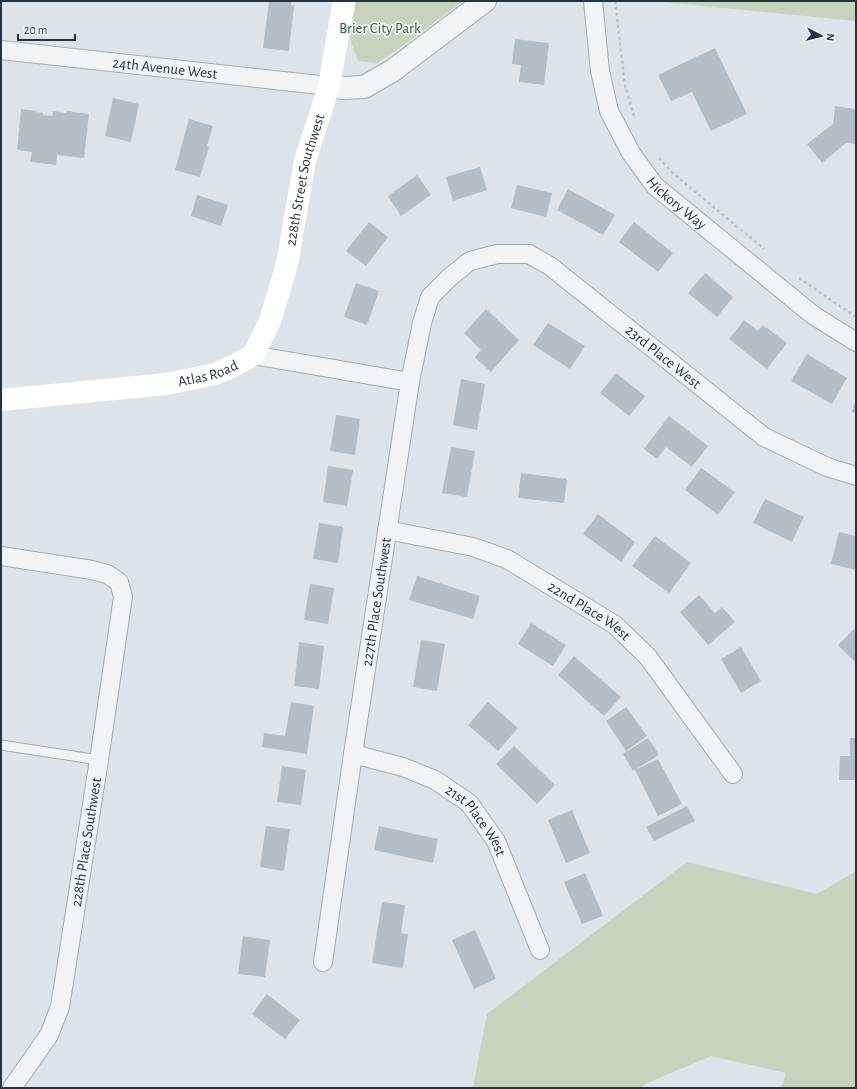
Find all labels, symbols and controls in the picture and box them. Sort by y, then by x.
scale bar [18,16,75,42]
north arrow [801,16,841,56]
park label: Brier City Park [339,21,421,36]
text: 20 m [24,24,47,36]
text: N [825,33,836,42]
street label: 24th Avenue West [112,55,218,82]
street label: 228th Street Southwest [283,112,328,247]
street label: Hickory Way [643,174,709,233]
street label: 23rd Place West [623,322,704,392]
street label: Atlas Road [177,358,240,390]
street label: 227th Place Southwest [360,536,394,667]
street label: 22nd Place West [545,579,633,644]
street label: 228th Place Southwest [69,776,104,908]
street label: 21st Place West [443,782,508,858]

